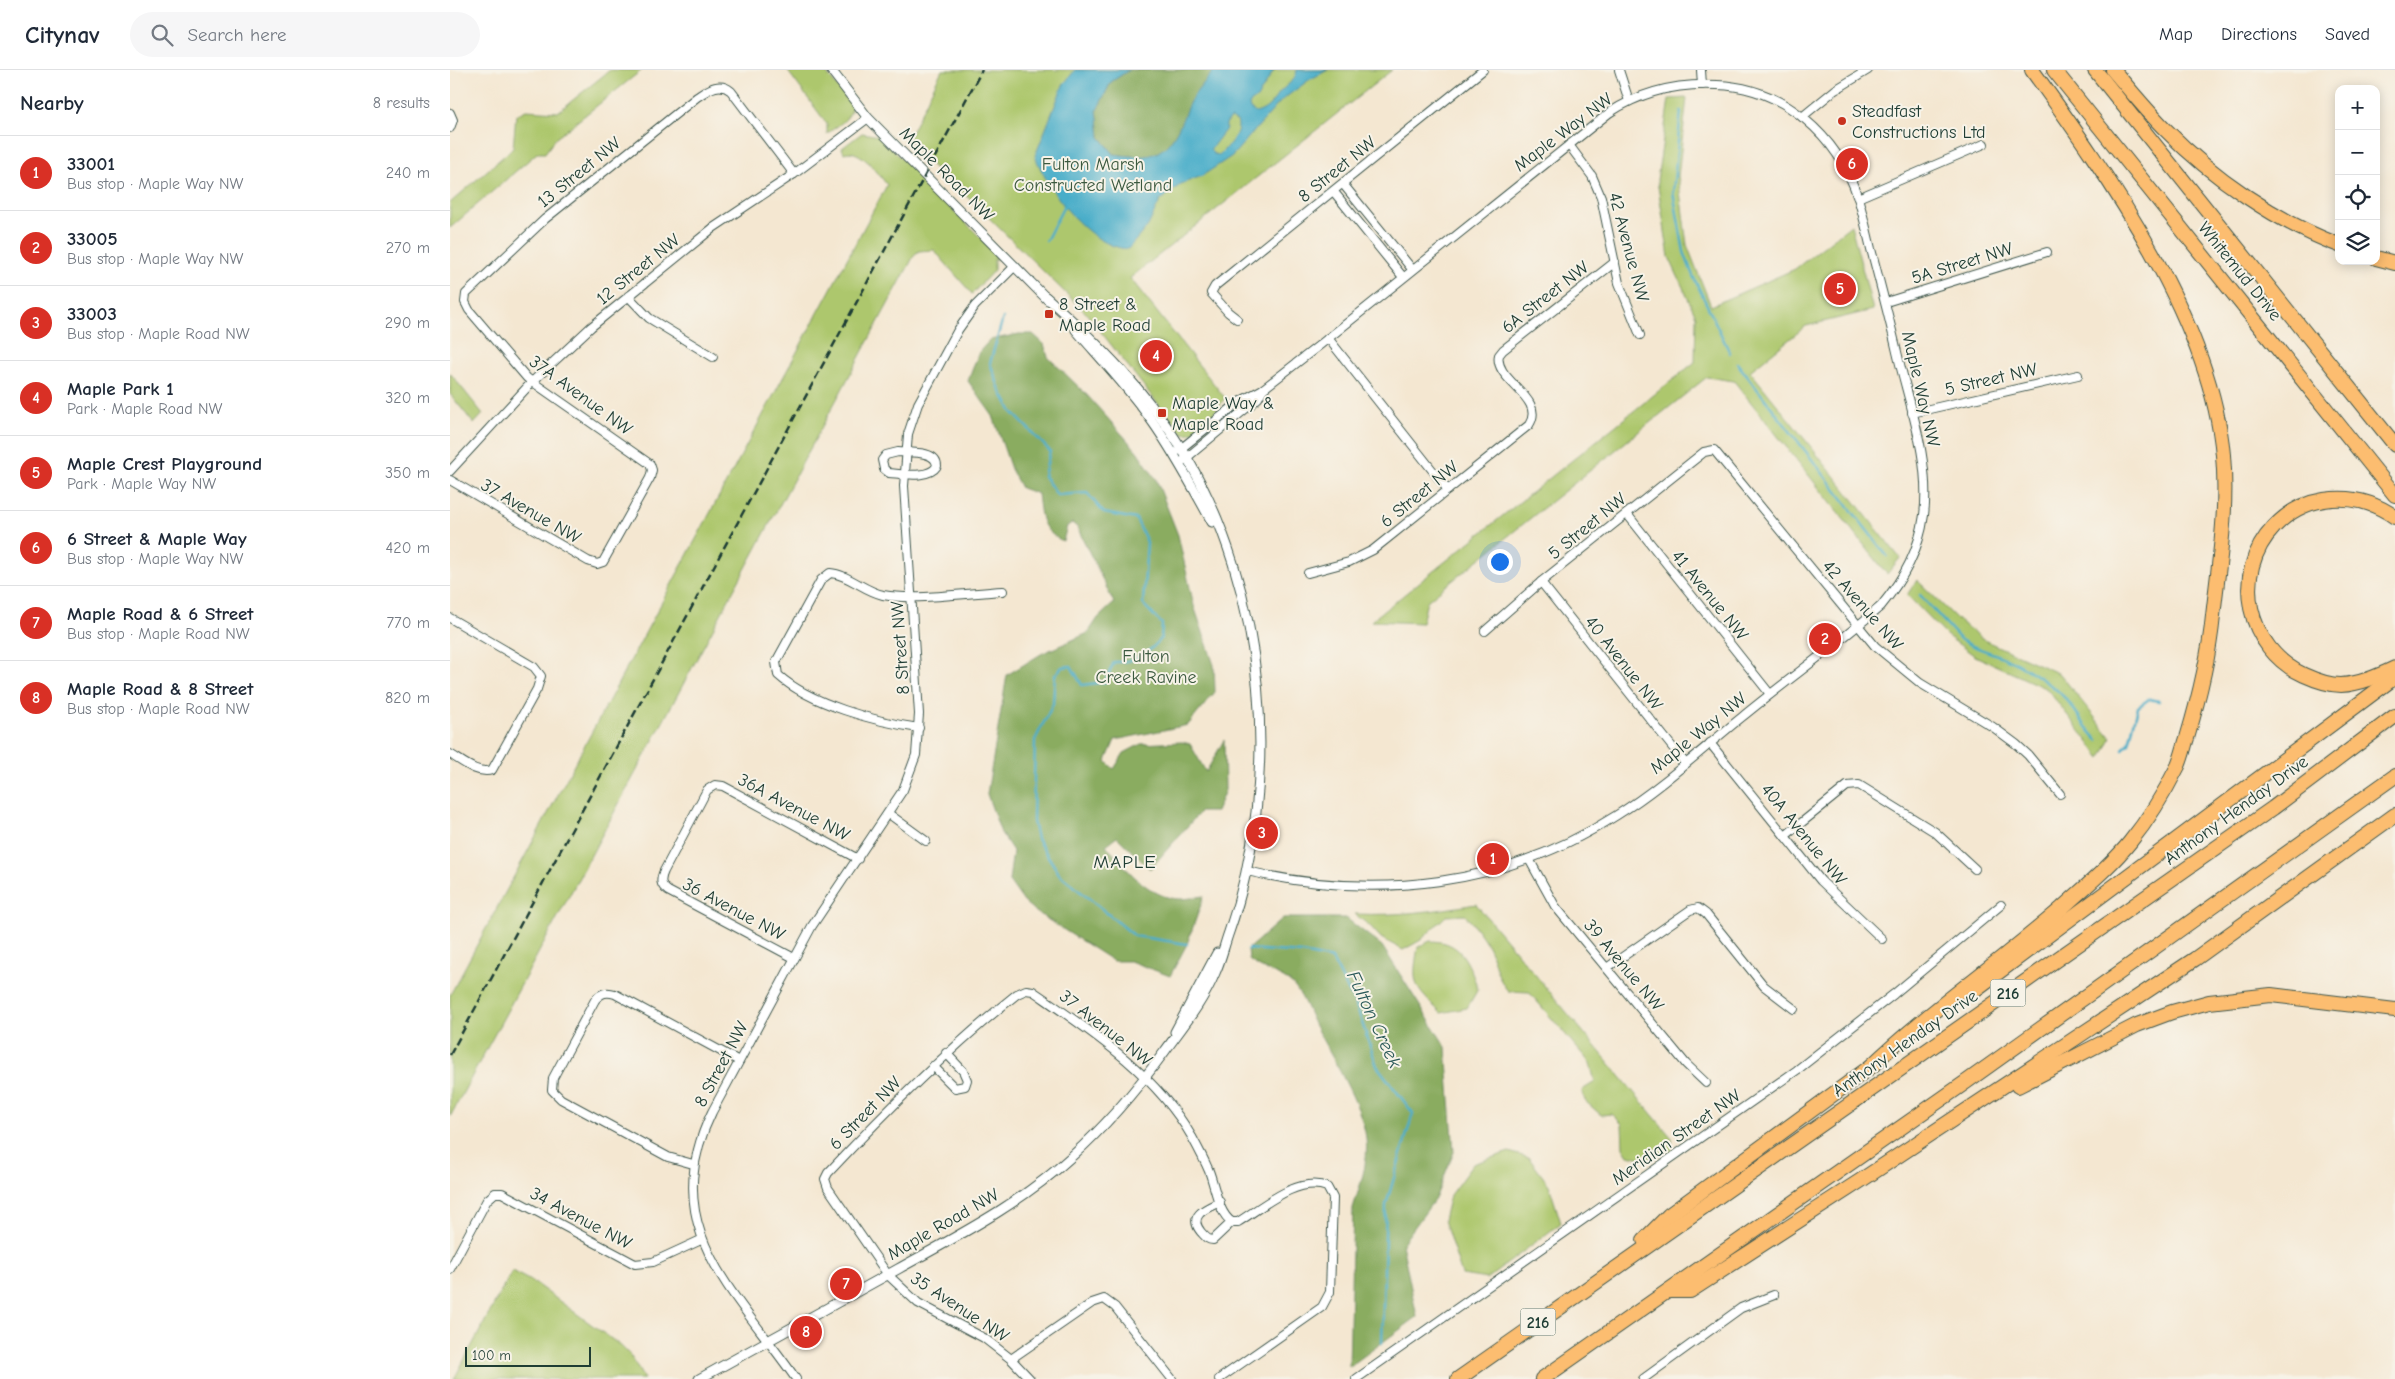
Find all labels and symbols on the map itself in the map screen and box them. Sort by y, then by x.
street label: Maple Way NW [1510,88,1617,176]
place label: Steadfast Constructions Ltd [1852,101,1986,143]
marker: Steadfast Constructions Ltd [1836,115,1848,127]
street label: Maple Road NW [895,123,999,226]
street label: 8 Street NW [1294,131,1381,207]
street label: 13 Street NW [534,132,625,212]
pin: 6 [1836,145,1868,183]
park label: Fulton Marsh Constructed Wetland [1014,154,1172,196]
street label: 42 Avenue NW [1604,190,1653,305]
street label: Whitemud Drive [2193,218,2286,325]
street label: 12 Street NW [592,229,685,309]
street label: 5A Street NW [1909,238,2016,289]
street label: 6A Street NW [1498,257,1593,338]
pin: 5 [1824,270,1856,308]
place label: 8 Street & Maple Road [1059,294,1151,336]
marker: 8 Street & Maple Road [1043,308,1055,320]
street label: Maple Way NW [1897,329,1944,449]
pin: 4 [1140,337,1172,375]
street label: 37A Avenue NW [525,351,637,440]
street label: 5 Street NW [1943,359,2040,400]
place label: Maple Way & Maple Road [1172,393,1274,435]
marker: Maple Way & Maple Road [1156,407,1168,419]
street label: 6 Street NW [1376,456,1463,532]
street label: 37 Avenue NW [477,474,585,549]
street label: 5 Street NW [1544,488,1631,564]
street label: 41 Avenue NW [1667,546,1753,645]
your location [1487,549,1513,575]
street label: 42 Avenue NW [1818,555,1908,655]
street label: 8 Street NW [887,600,914,695]
street label: 40 Avenue NW [1580,612,1667,715]
pin: 2 [1809,620,1841,658]
park label: Fulton Creek Ravine [1096,646,1197,688]
street label: Maple Way NW [1646,688,1751,779]
street label: Anthony Henday Drive [2160,751,2312,870]
street label: 36A Avenue NW [734,769,854,846]
street label: 40A Avenue NW [1756,779,1851,890]
pin: 3 [1246,814,1278,852]
pin: 1 [1477,840,1509,878]
district label: MAPLE [1093,851,1157,873]
street label: 36 Avenue NW [679,874,789,945]
street label: 39 Avenue NW [1579,915,1668,1016]
water label: Fulton Creek [1342,967,1406,1072]
road number: 216 [1990,980,2026,1006]
street label: Anthony Henday Drive [1829,985,1982,1101]
street label: 37 Avenue NW [1055,986,1157,1071]
street label: 8 Street NW [690,1018,753,1111]
street label: 6 Street NW [825,1072,906,1155]
street label: Meridian Street NW [1608,1085,1745,1190]
street label: 34 Avenue NW [526,1183,636,1254]
street label: Maple Road NW [884,1184,1003,1265]
pin: 7 [830,1265,862,1303]
street label: 35 Avenue NW [907,1268,1013,1347]
road number: 216 [1520,1308,1556,1336]
pin: 8 [790,1313,822,1351]
scale bar [465,1344,591,1367]

